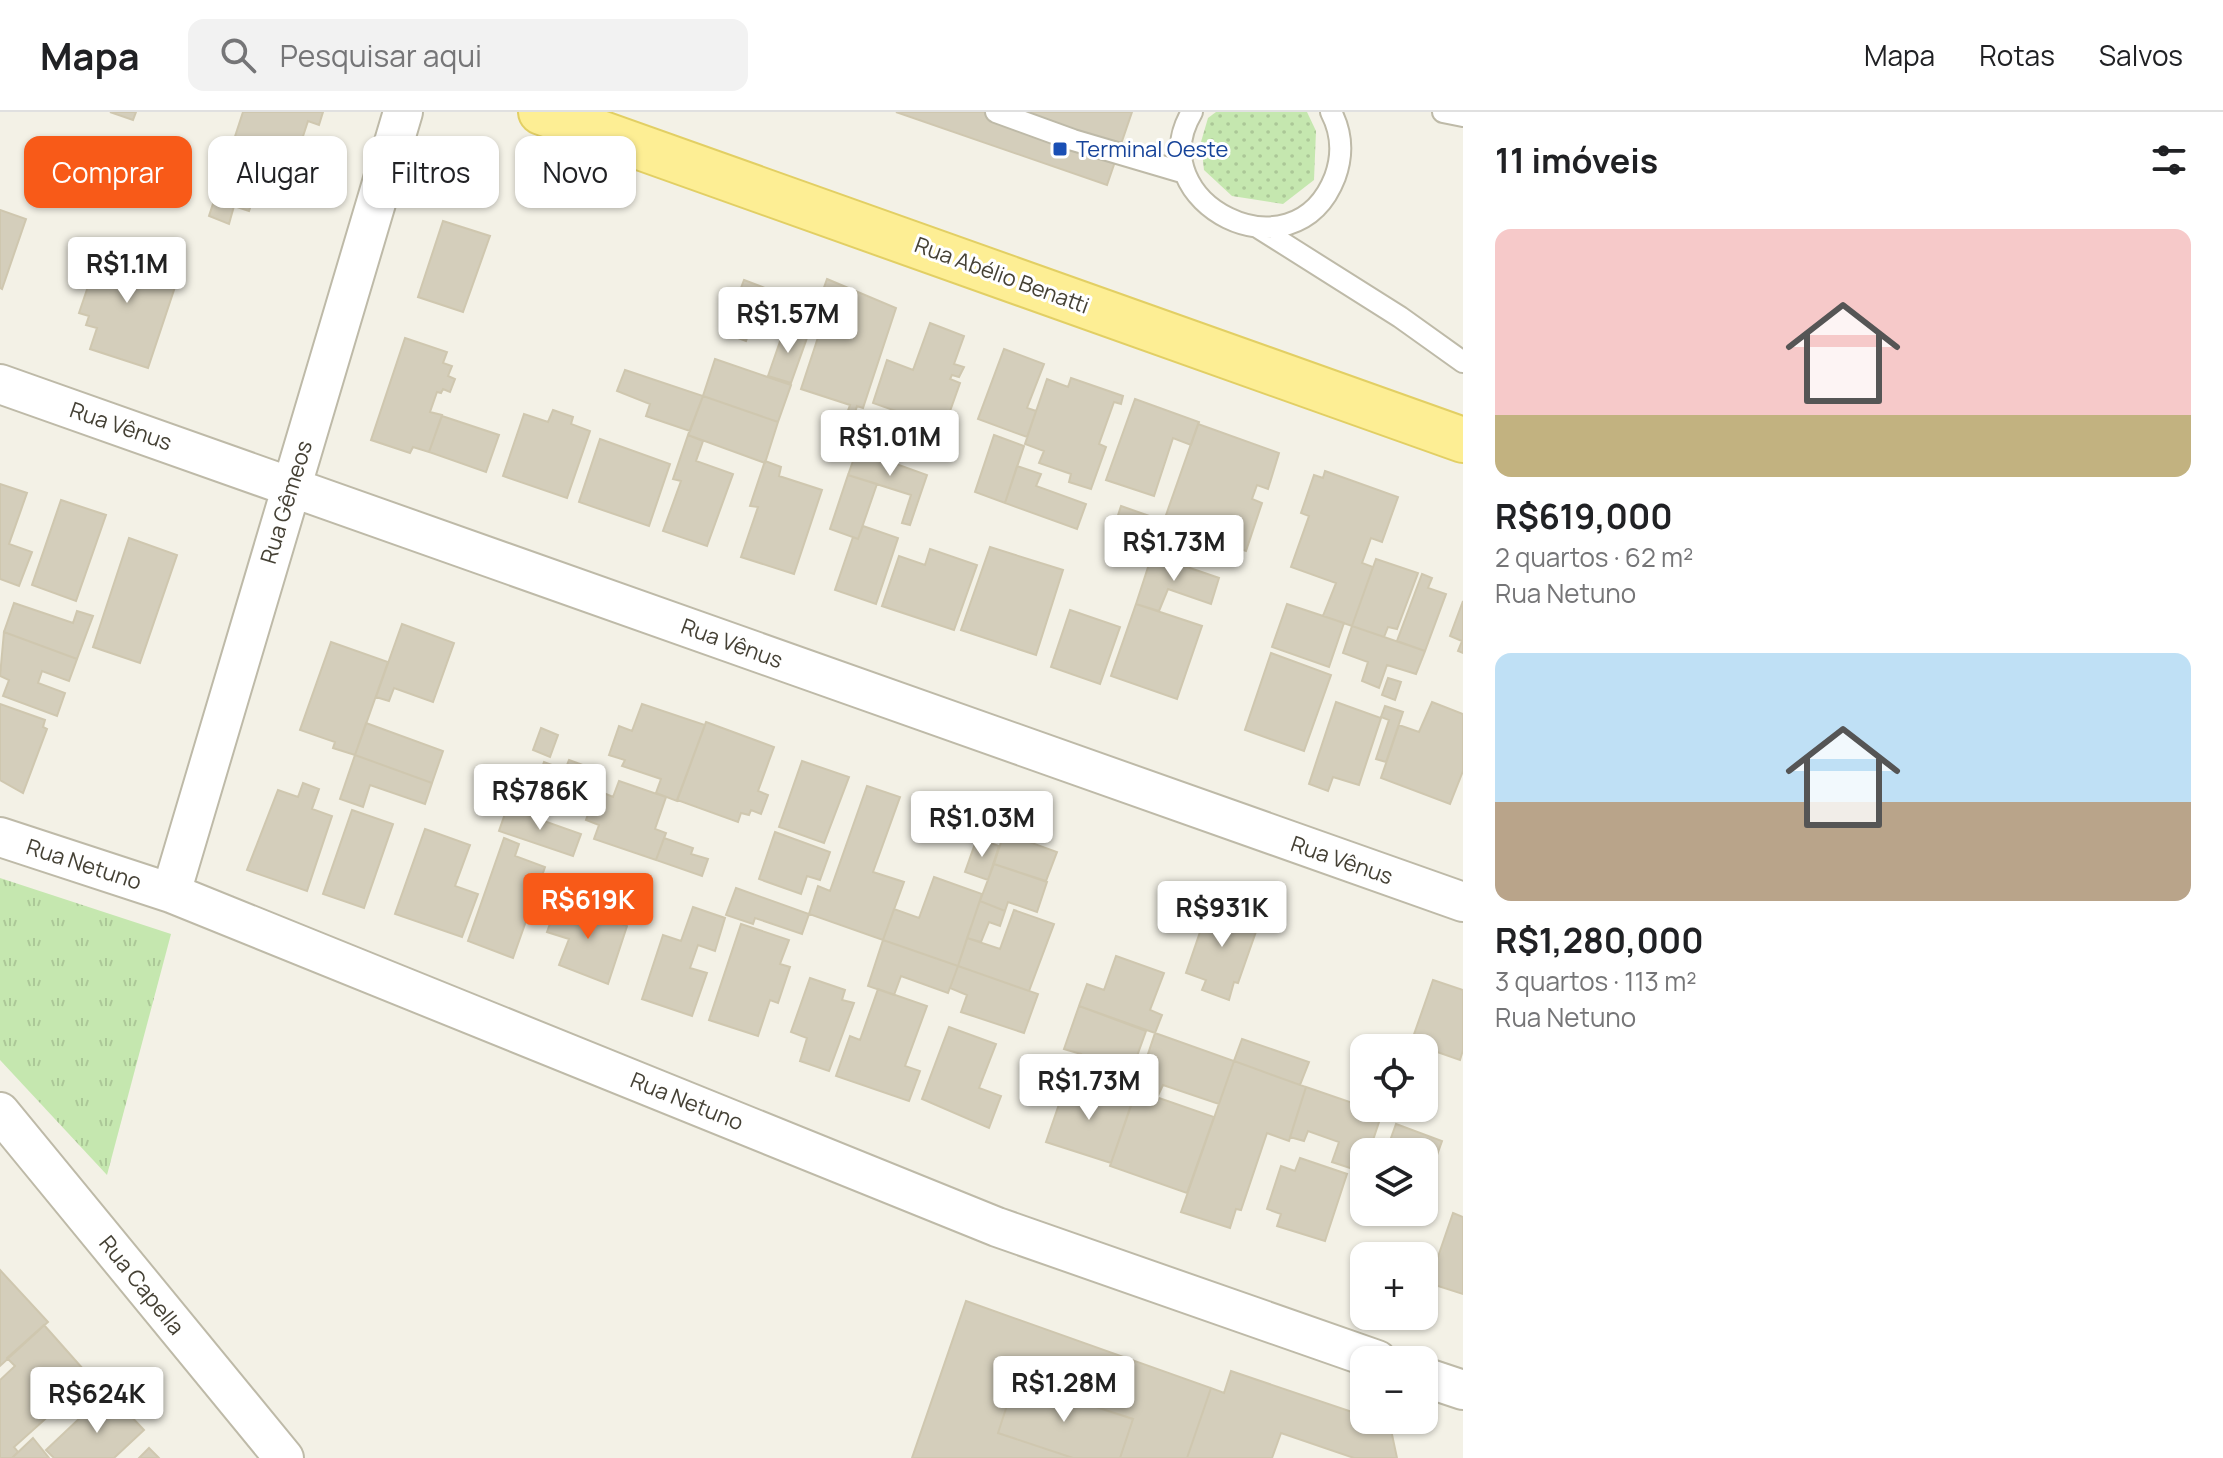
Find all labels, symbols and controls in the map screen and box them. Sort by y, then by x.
search box [188,19,748,91]
text: Mapa [40,29,140,81]
icon: search [216,33,260,77]
text: Pesquisar aqui [280,35,482,76]
text: Mapa [1864,36,1935,74]
text: Rotas [1979,36,2055,74]
text: Salvos [2099,36,2183,74]
place label: Terminal Oeste [1076,134,1228,164]
chip: Comprar [24,136,192,208]
chip: Alugar [208,136,347,208]
chip: Filtros [363,136,499,208]
chip: Novo [515,136,636,208]
text: 11 imóveis [1495,137,1658,183]
icon: filters [2147,138,2191,182]
marker: Terminal Oeste [1051,140,1069,158]
street label: Rua Abélio Benatti [910,229,1094,321]
pin: R$1.1M [62,237,192,305]
text: R$1.1M [86,245,168,281]
icon: home [1771,281,1915,425]
pin: R$1.57M [714,287,862,355]
text: R$1.57M [736,295,840,331]
street label: Rua Vênus [66,395,176,457]
pin: R$1.01M [816,410,964,478]
text: R$1.01M [839,418,941,454]
street label: Rua Gêmeos [253,437,319,567]
text: R$619,000 [1495,493,1673,539]
pin: R$1.73M [1100,515,1248,583]
text: R$1.73M [1123,523,1225,559]
text: 2 quartos · 62 m² [1495,539,1693,575]
text: Rua Netuno [1495,575,1636,611]
street label: Rua Vênus [677,611,787,675]
icon: home [1771,705,1915,849]
pin: R$786K [475,764,605,832]
text: R$786K [492,772,588,808]
pin: R$1.03M [908,791,1056,859]
text: R$1.03M [929,799,1035,835]
street label: Rua Vênus [1287,829,1397,891]
street label: Rua Netuno [23,831,145,897]
pin: R$619K [523,873,653,941]
text: R$619K [541,881,635,917]
pin: R$931K [1157,881,1287,949]
text: R$931K [1176,889,1268,925]
text: R$1,280,000 [1495,917,1704,963]
text: 3 quartos · 113 m² [1495,963,1697,999]
text: Rua Netuno [1495,999,1636,1035]
map controls [1350,1034,1438,1434]
button: locate [1350,1034,1438,1122]
pin: R$1.73M [1015,1054,1163,1122]
text: R$1.73M [1038,1062,1140,1098]
street label: Rua Netuno [626,1065,748,1137]
button: layers [1350,1138,1438,1226]
street label: Rua Capella [93,1229,191,1341]
button: + [1350,1242,1438,1330]
button: − [1350,1346,1438,1434]
pin: R$1.28M [990,1356,1138,1424]
text: R$1.28M [1011,1364,1117,1400]
pin: R$624K [32,1367,162,1435]
text: R$624K [48,1375,146,1411]

